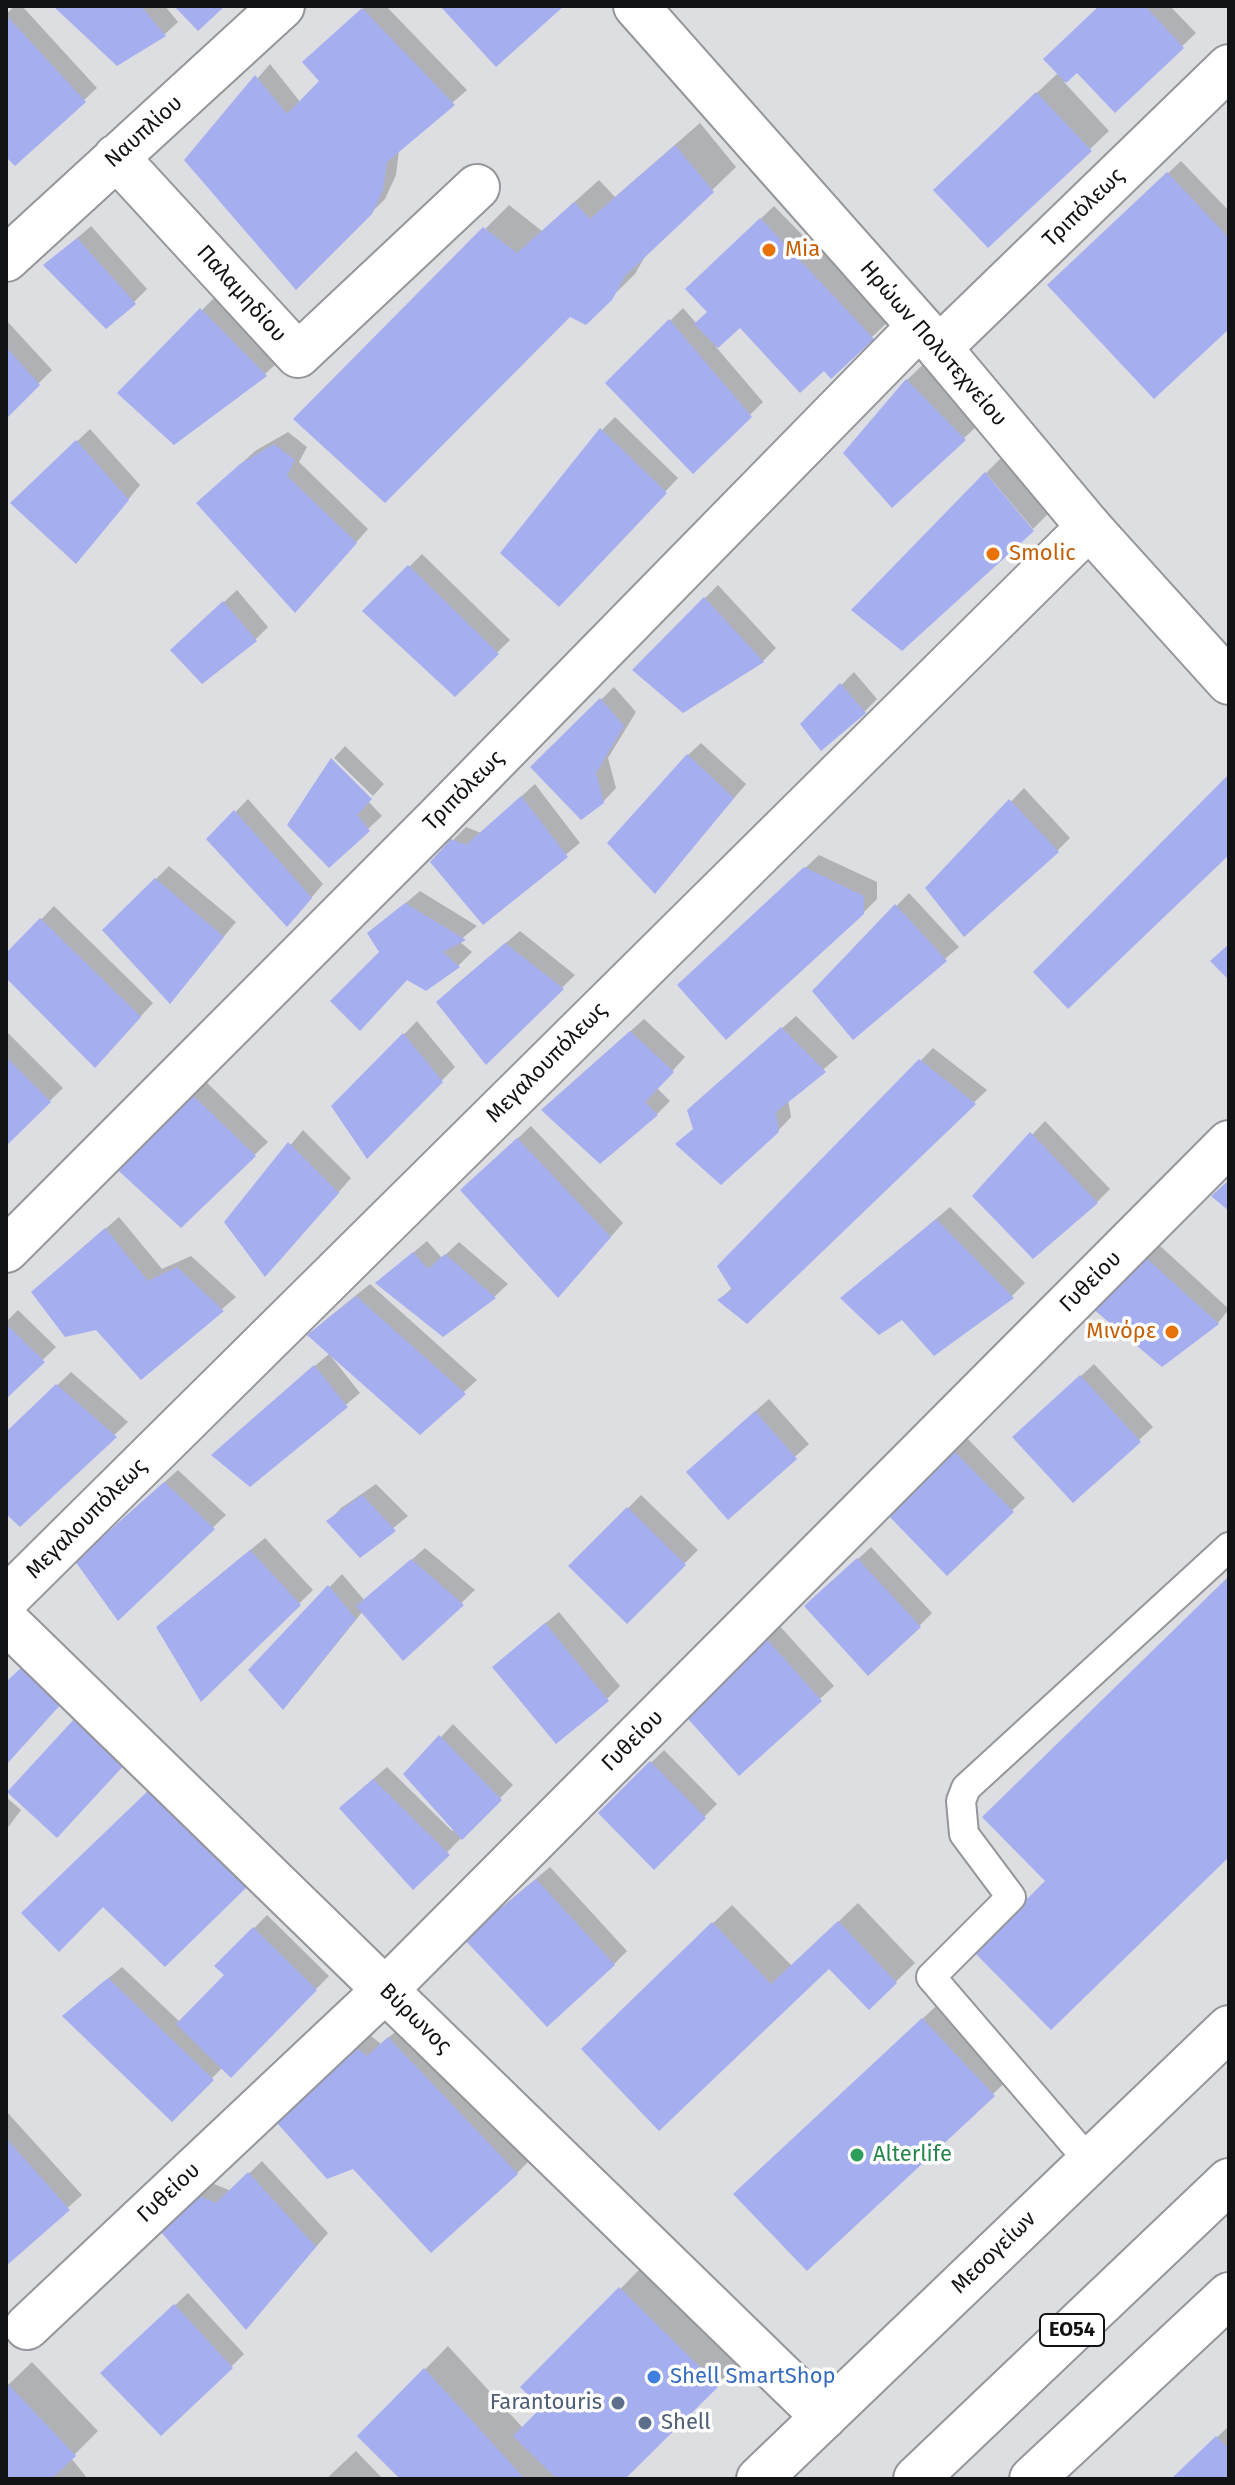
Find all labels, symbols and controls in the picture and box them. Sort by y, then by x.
street label: Ναυπλίου [100,90,188,174]
street label: Τριπόλεως [1038,163,1130,253]
place label: Mia [785,237,820,263]
street label: Παλαμηδίου [190,240,292,348]
marker: Mia [760,241,778,259]
street label: Ηρώων Πολυτεχνείου [854,256,1012,432]
place label: Smolic [1009,541,1076,567]
marker: Smolic [984,545,1002,563]
street label: Τριπόλεως [418,745,510,837]
street label: Μεγαλουπόλεως [481,997,613,1129]
street label: Γυθείου [1055,1246,1127,1318]
place label: Μινόρε [1086,1319,1156,1345]
marker: Μινόρε [1163,1323,1181,1341]
street label: Μεγαλουπόλεως [21,1453,153,1585]
street label: Γυθείου [597,1705,669,1777]
street label: Βύρωνος [374,1978,456,2060]
place label: Alterlife [873,2142,952,2168]
marker: Alterlife [848,2146,866,2164]
street label: Γυθείου [132,2157,206,2229]
street label: Μεσογείων [946,2206,1042,2300]
road number: ΕΟ54 [1040,2314,1104,2346]
place label: Shell SmartShop [670,2364,836,2390]
marker: Shell SmartShop [645,2368,663,2386]
place label: Farantouris [490,2390,602,2416]
marker: Farantouris [609,2394,627,2412]
place label: Shell [661,2410,711,2436]
marker: Shell [636,2414,654,2432]

